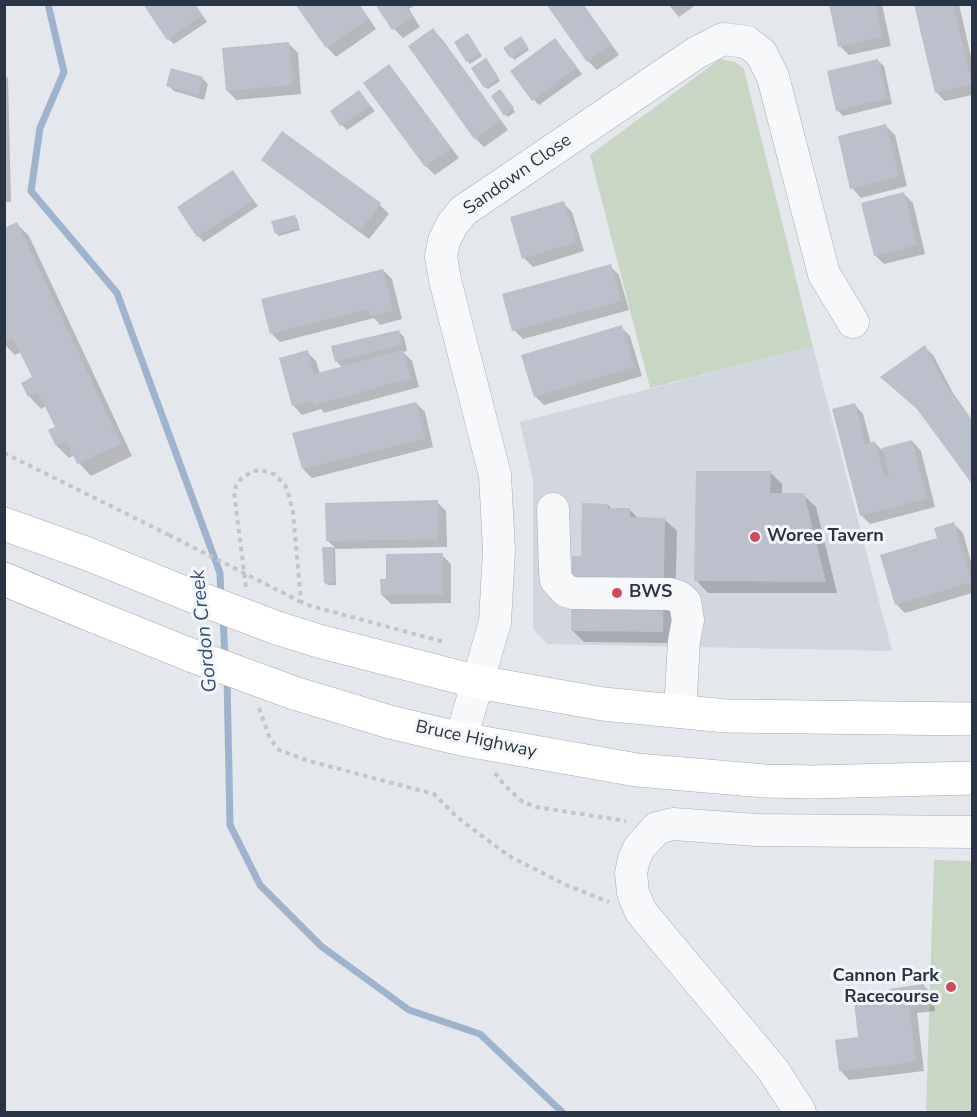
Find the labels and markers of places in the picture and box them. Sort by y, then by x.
place label: Woree Tavern [767,526,884,548]
marker: Woree Tavern [748,530,762,544]
place label: BWS [629,582,672,604]
marker: BWS [610,586,624,600]
place label: Cannon Park Racecourse [833,966,939,1008]
marker: Cannon Park Racecourse [944,980,958,994]

